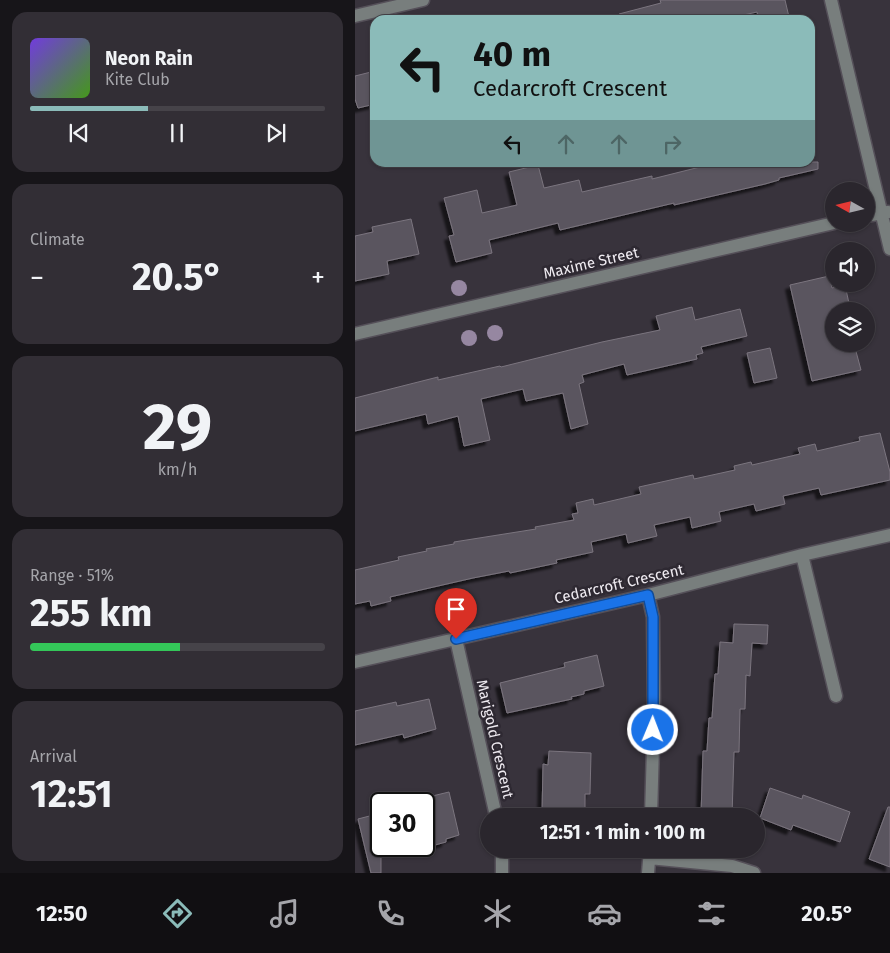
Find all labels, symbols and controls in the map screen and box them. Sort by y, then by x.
text: 40 m [473,33,551,75]
icon: left [390,35,455,100]
text: Neon Rain [105,47,193,70]
text: Kite Club [105,70,170,89]
text: Cedarcroft Crescent [473,75,667,102]
icon: previous [65,119,93,147]
icon: pause [163,119,191,147]
icon: next [262,119,290,147]
icon: left [499,130,527,158]
icon: ahead [552,130,580,158]
icon: ahead [605,130,633,158]
icon: right [658,130,686,158]
north arrow [825,182,875,232]
map controls [825,182,875,352]
text: Climate [30,230,85,249]
button: sound [825,242,875,292]
street label: Maxime Street [542,243,641,283]
text: 20.5° [132,254,223,300]
text: − [30,261,44,294]
text: + [311,261,325,294]
button: layers [825,302,875,352]
text: 29 [143,388,212,466]
text: km/h [158,460,197,479]
street label: Cedarcroft Crescent [552,560,686,608]
text: Range · 51% [30,566,114,585]
pin [435,588,477,639]
text: 255 km [30,590,152,636]
icon: arrive [442,595,470,623]
street label: Marigold Crescent [473,678,518,801]
position arrow [626,703,678,755]
text: Arrival [30,747,77,766]
text: 12:51 [30,771,113,817]
speed limit sign: 30 [370,792,435,857]
text: 12:51 · 1 min · 100 m [540,821,705,844]
icon: directions [160,896,195,931]
icon: music [267,896,302,931]
icon: phone [373,896,408,931]
icon: climate [480,896,515,931]
icon: car [587,896,622,931]
icon: filters [694,896,729,931]
text: 12:50 [36,900,88,927]
text: 20.5° [801,900,854,927]

